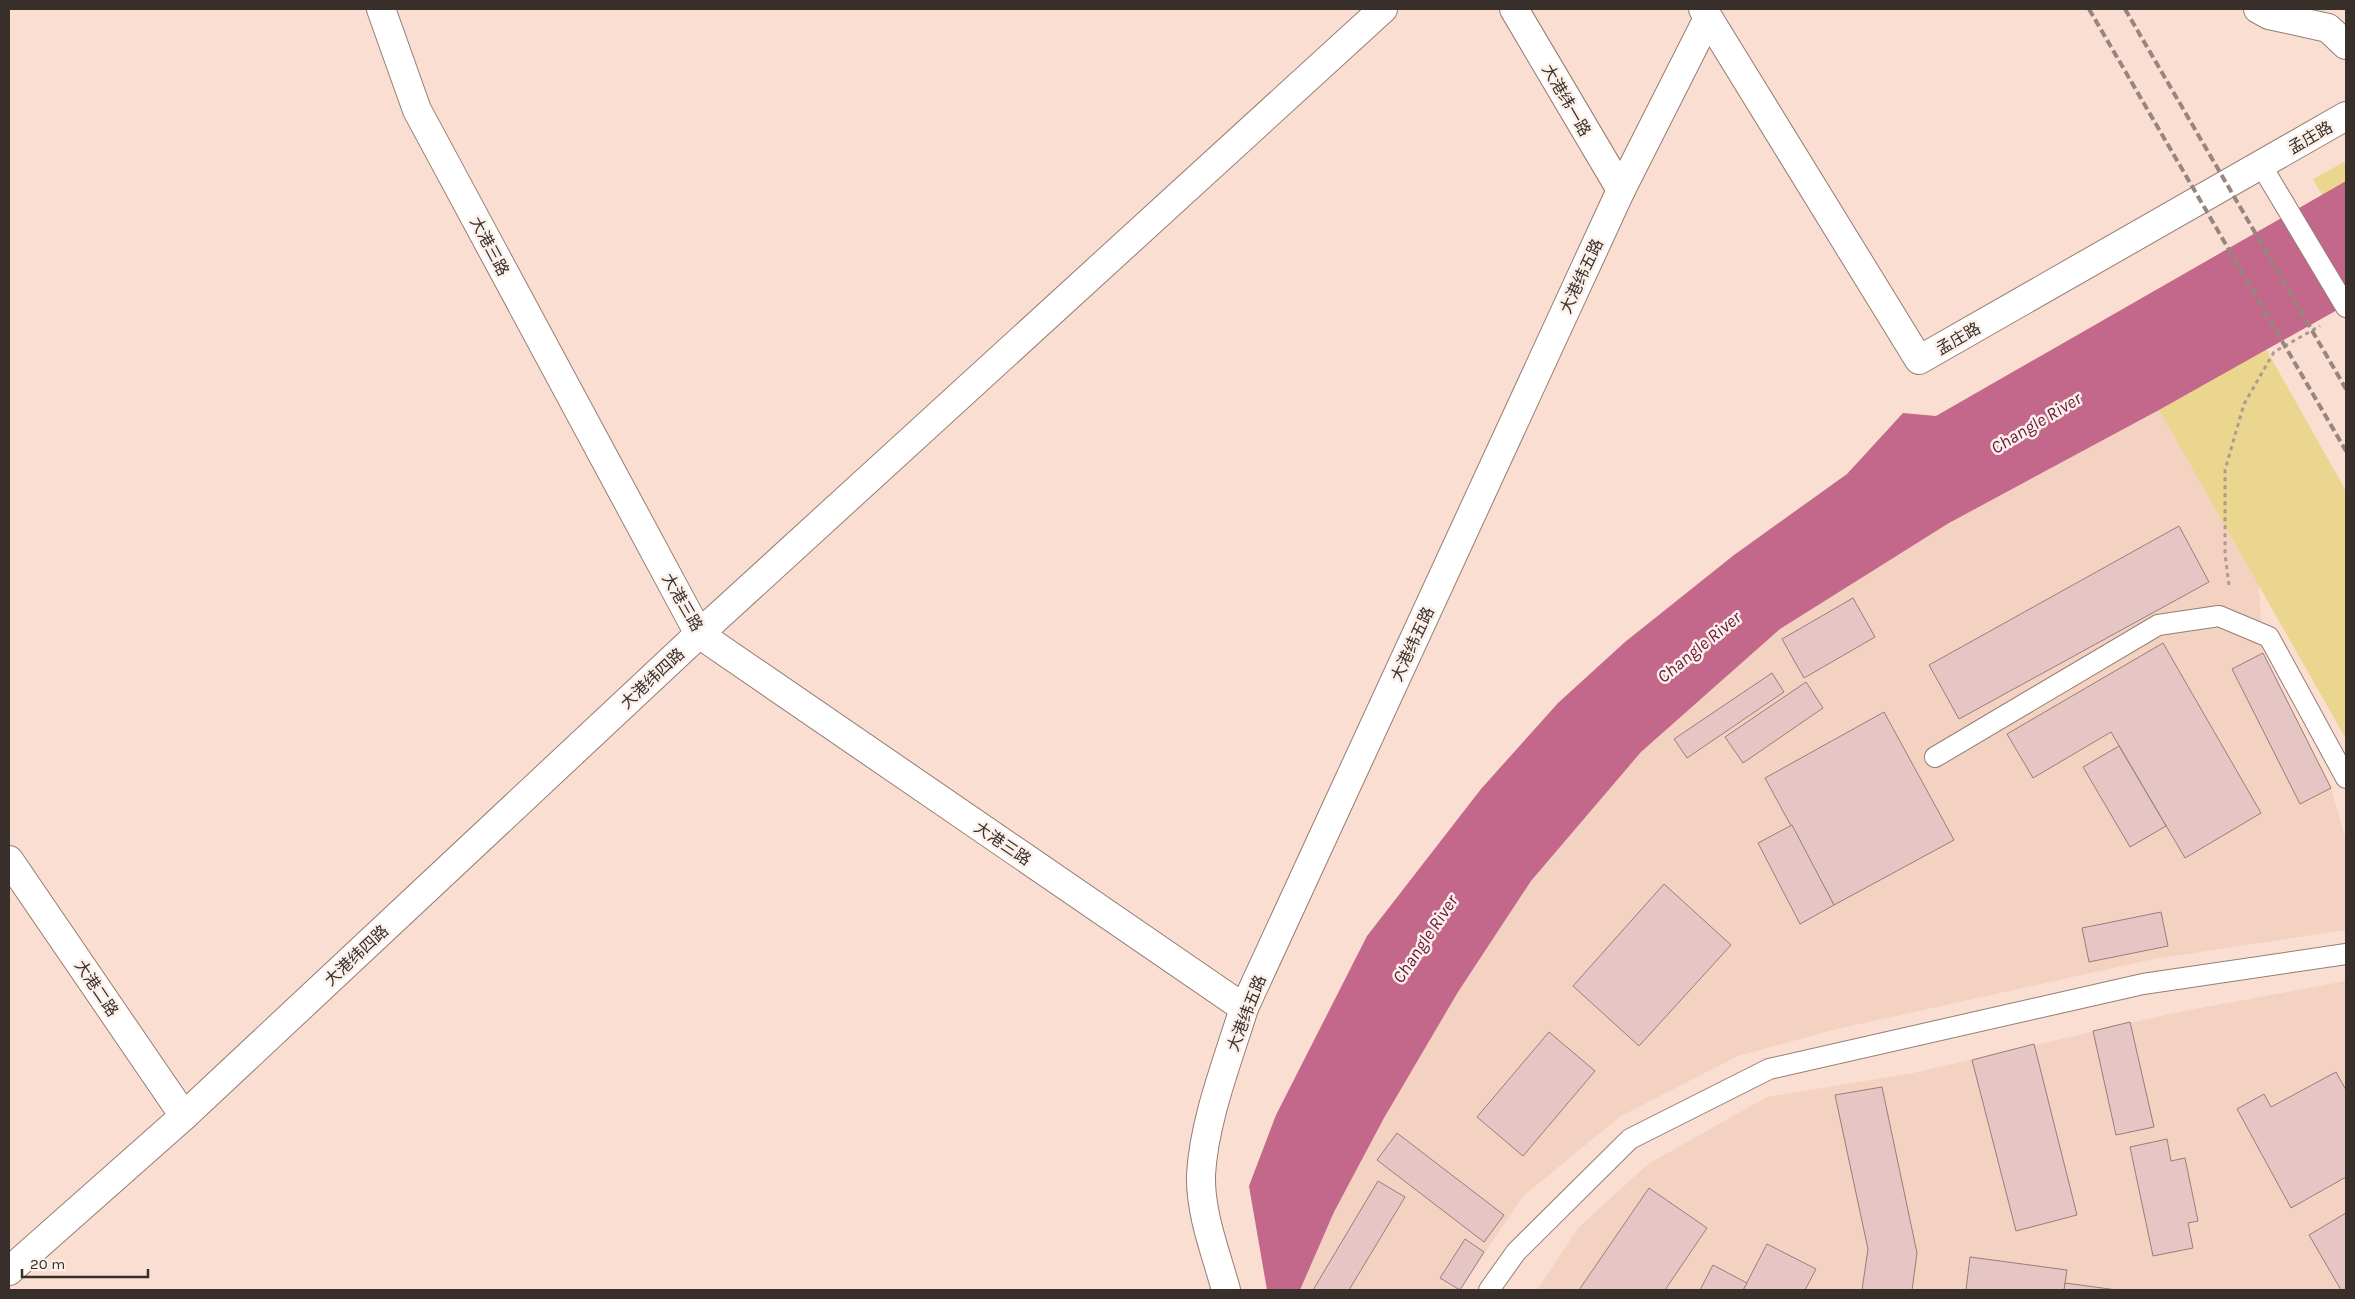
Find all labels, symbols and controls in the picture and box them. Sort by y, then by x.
street label: 大港纬一路 [1538,61,1595,140]
street label: 孟庄路 [2285,117,2336,158]
street label: 大港三路 [466,214,513,279]
street label: 大港纬五路 [1556,236,1607,316]
street label: 孟庄路 [1933,318,1984,359]
water label: Changle River [1987,387,2086,459]
street label: 大港三路 [658,570,707,635]
street label: 大港纬五路 [1387,604,1438,684]
water label: Changle River [1652,606,1746,688]
street label: 大港纬四路 [617,644,688,713]
street label: 大港三路 [971,818,1035,869]
water label: Changle River [1387,890,1463,987]
street label: 大港纬四路 [321,921,392,990]
street label: 大港二路 [71,956,122,1020]
street label: 大港纬五路 [1223,972,1270,1054]
scale bar [22,1246,149,1278]
text: 20 m [30,1255,65,1273]

